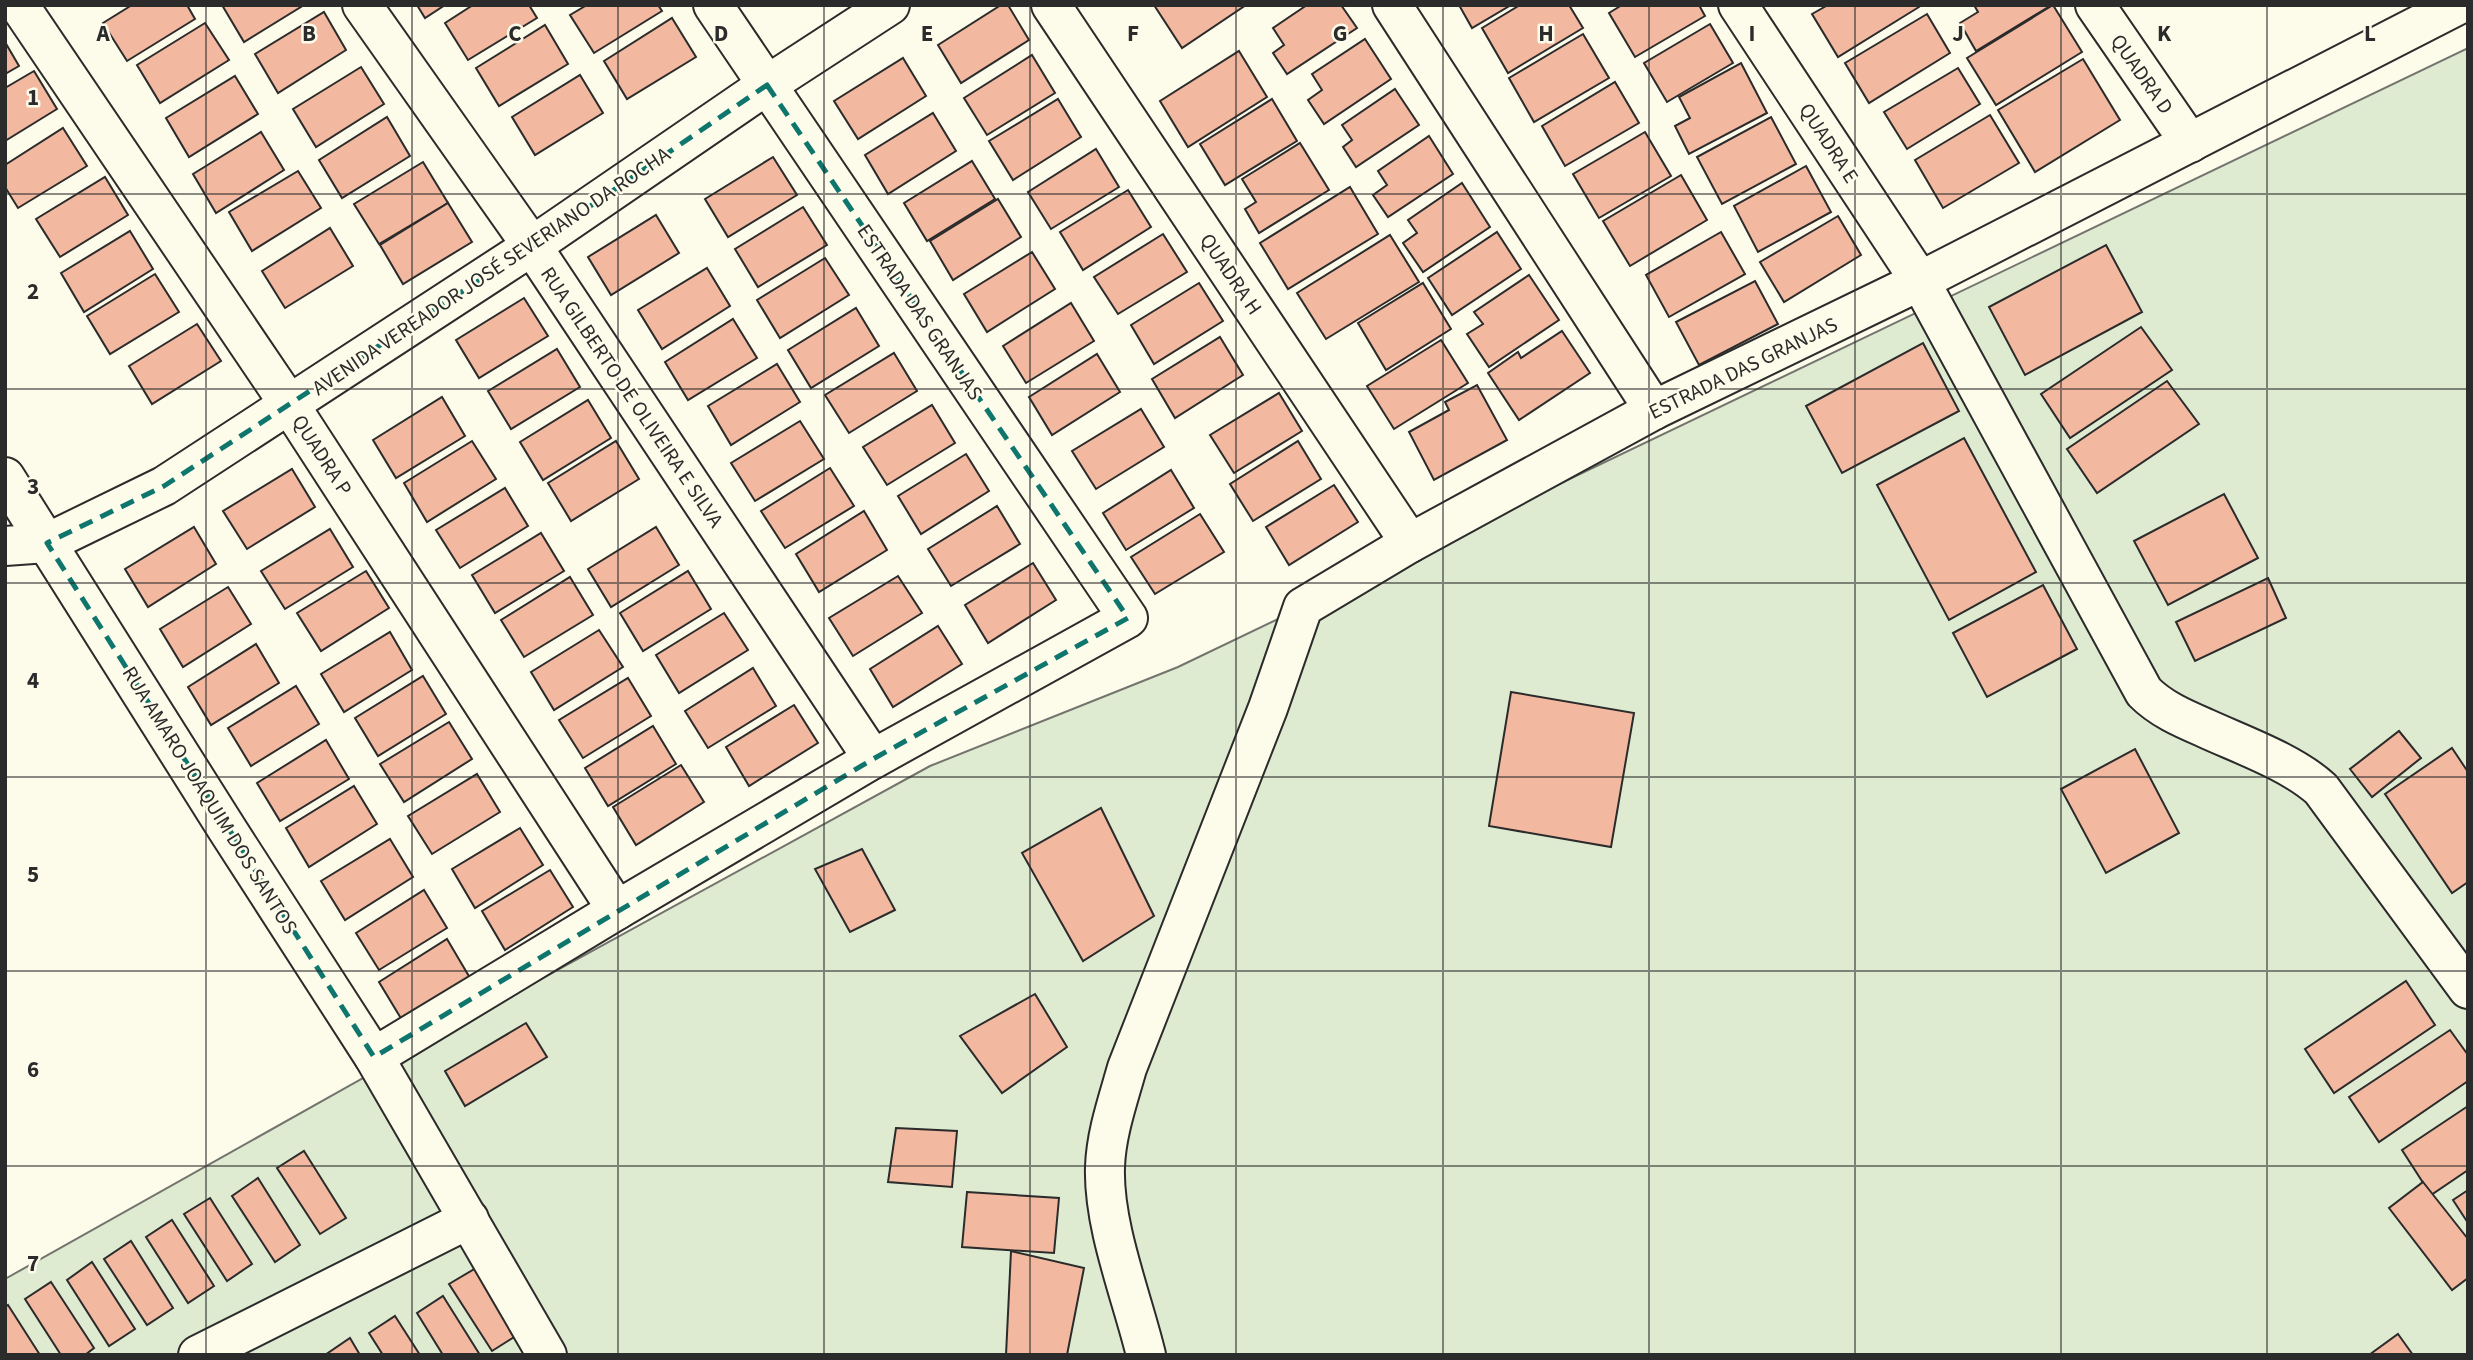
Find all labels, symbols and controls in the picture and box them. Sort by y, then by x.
text: A [95,17,110,50]
text: B [302,17,316,50]
text: C [508,17,522,50]
text: D [714,17,728,50]
text: E [921,17,933,50]
text: F [1127,17,1139,50]
text: G [1333,17,1347,50]
text: H [1538,17,1554,50]
text: I [1749,17,1755,50]
text: J [1952,17,1964,50]
text: K [2157,17,2172,50]
text: L [2364,17,2376,50]
street label: QUADRA D [2103,28,2181,120]
text: 1 [27,81,39,114]
street label: QUADRA E [1792,97,1866,189]
street label: AVENIDA VEREADOR JOSÉ SEVERIANO DA ROCHA [306,139,677,403]
street label: ESTRADA DAS GRANJAS [850,218,990,406]
street label: QUADRA H [1193,227,1269,321]
street label: RUA GILBERTO DE OLIVEIRA E SILVA [533,261,731,534]
text: 2 [27,275,39,308]
street label: ESTRADA DAS GRANJAS [1644,309,1842,427]
street label: QUADRA P [285,409,359,501]
text: 3 [27,470,39,503]
street label: RUA AMARO JOAQUIM DOS SANTOS [115,660,305,940]
text: 4 [27,664,39,697]
text: 5 [27,858,39,891]
text: 6 [27,1053,39,1086]
text: 7 [27,1247,39,1280]

